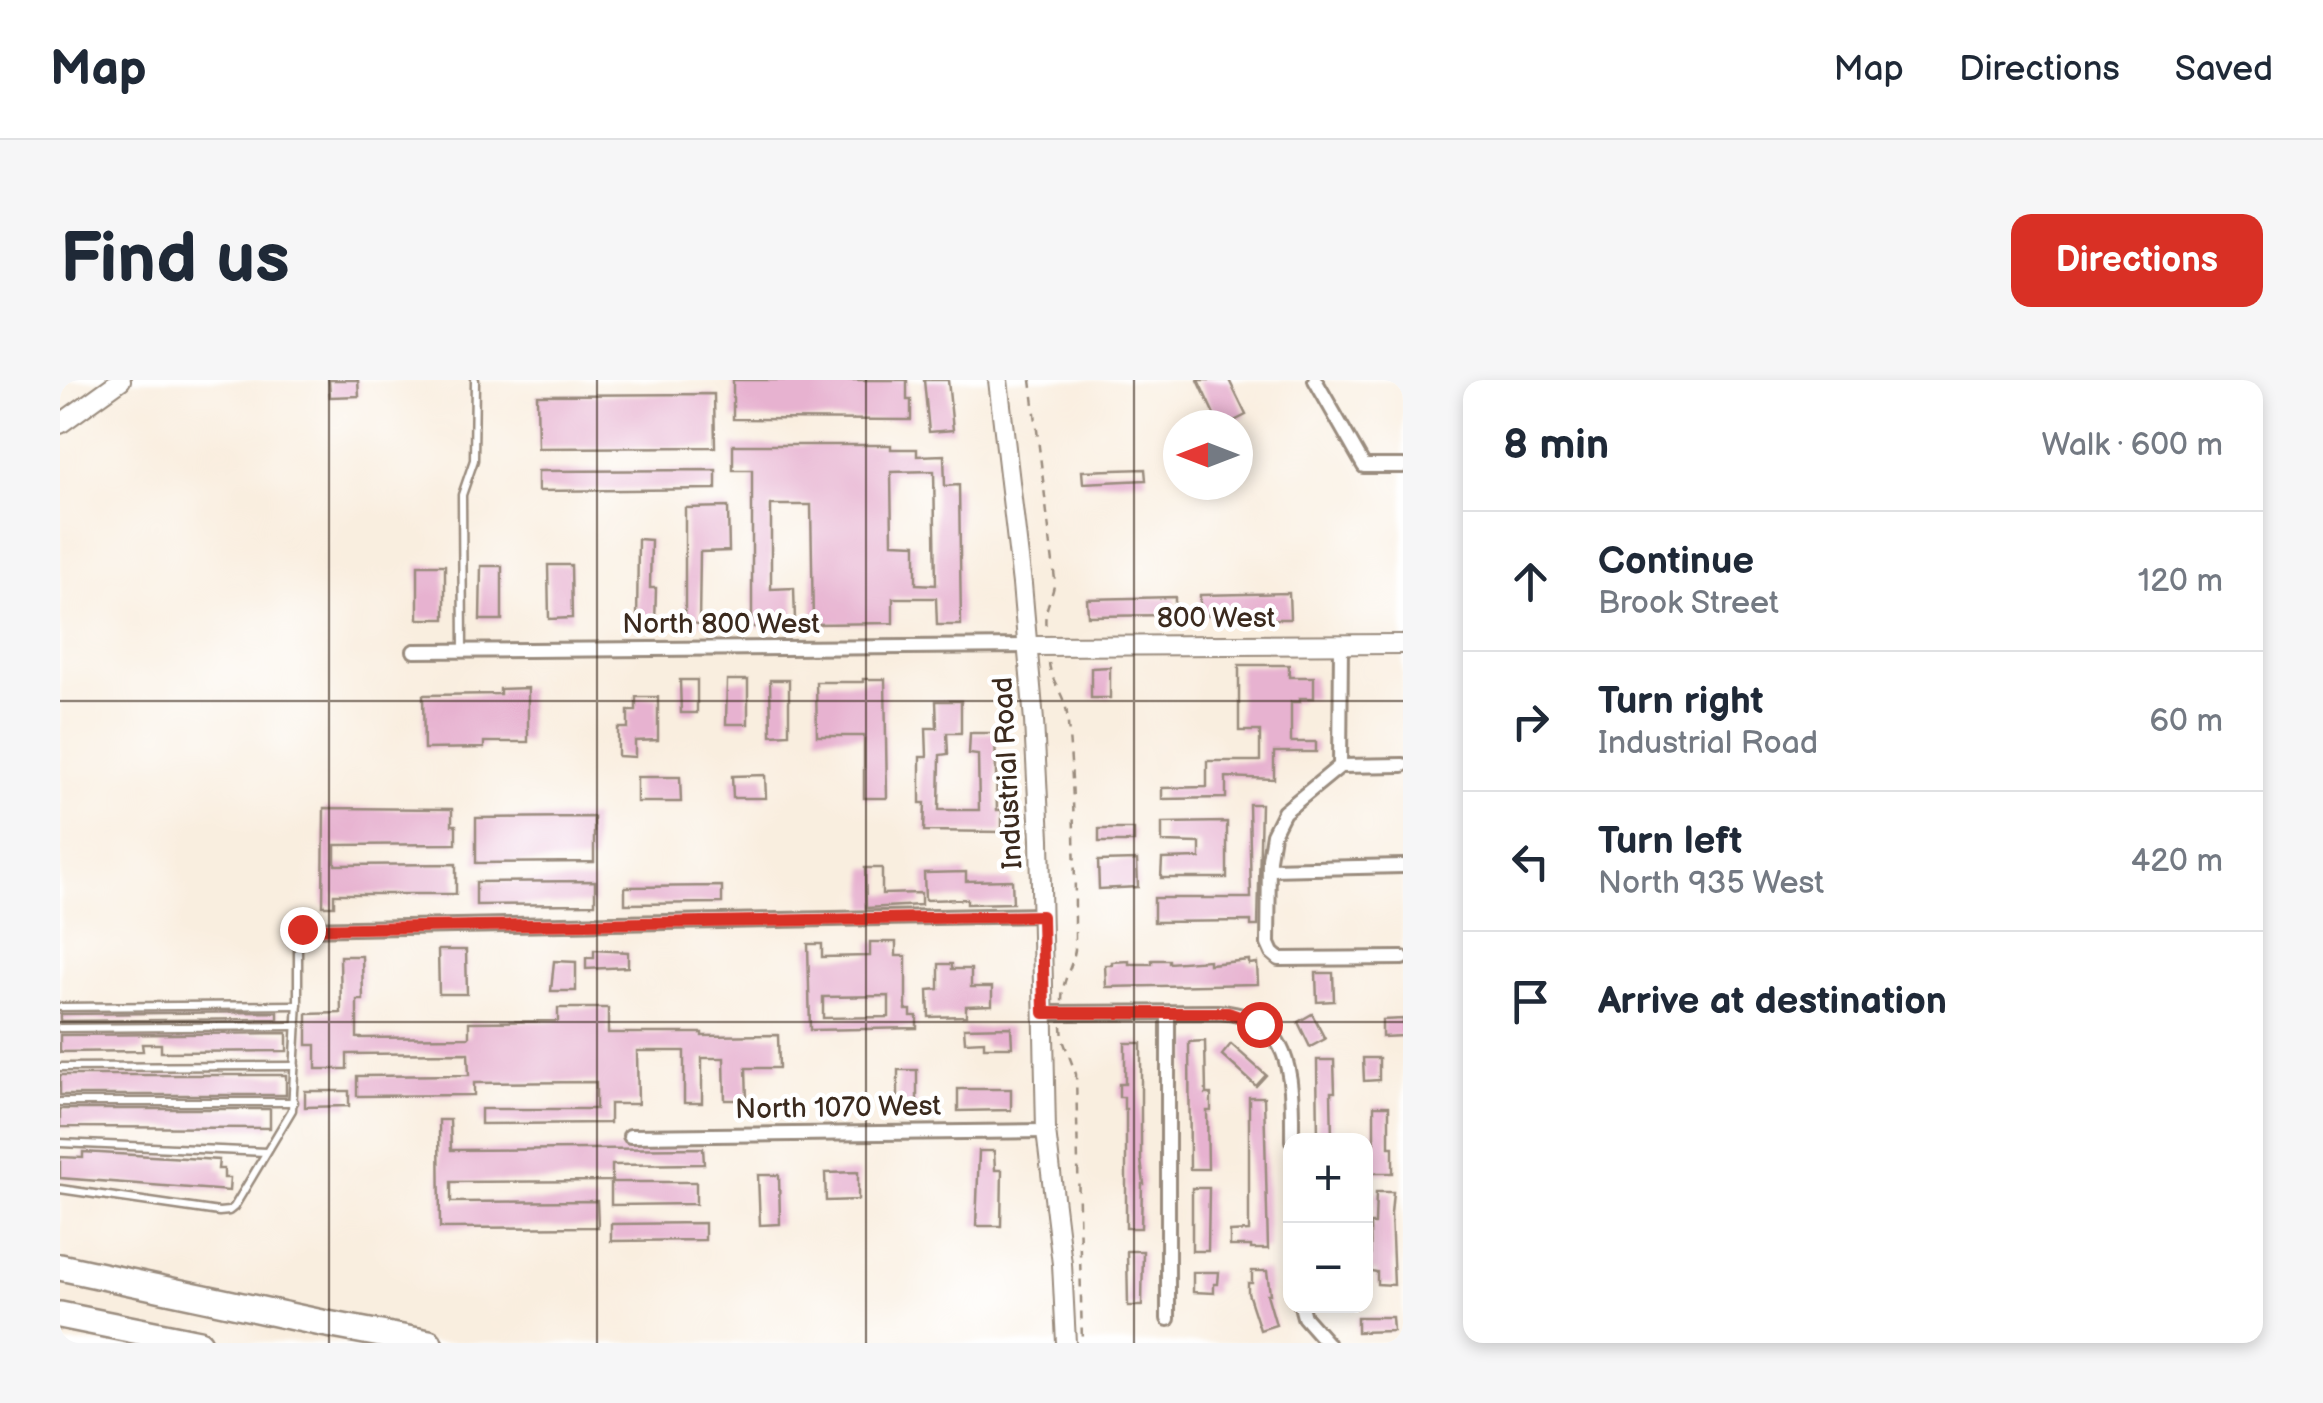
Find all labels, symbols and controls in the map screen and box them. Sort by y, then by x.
text: Map [50,41,146,98]
text: Map [1834,48,1904,91]
text: Directions [1959,48,2120,91]
text: Saved [2175,48,2273,91]
button: Directions [2011,214,2263,307]
text: Find us [60,218,290,302]
north arrow [1163,410,1253,500]
text: 8 min [1503,420,1609,471]
text: Walk · 600 m [2042,426,2223,465]
text: Continue [1598,539,1754,584]
icon: ahead [1503,554,1558,609]
text: 120 m [2138,562,2223,601]
text: Brook Street [1598,584,1779,623]
street label: 800 West [1157,602,1276,635]
street label: North 800 West [622,608,820,641]
street label: Industrial Road [986,676,1030,870]
text: Turn right [1598,679,1763,724]
icon: right [1503,694,1558,749]
text: 60 m [2150,702,2223,741]
text: Industrial Road [1598,724,1818,763]
text: Turn left [1598,819,1742,864]
icon: left [1503,834,1558,889]
text: 420 m [2131,842,2223,881]
text: North 935 West [1598,864,1824,903]
route end [280,907,326,953]
icon: arrive [1503,974,1558,1029]
text: Arrive at destination [1598,979,1947,1024]
route start [1237,1002,1283,1048]
street label: North 1070 West [735,1090,942,1126]
map controls [1283,1133,1373,1313]
button: + [1283,1133,1373,1223]
button: − [1283,1223,1373,1313]

